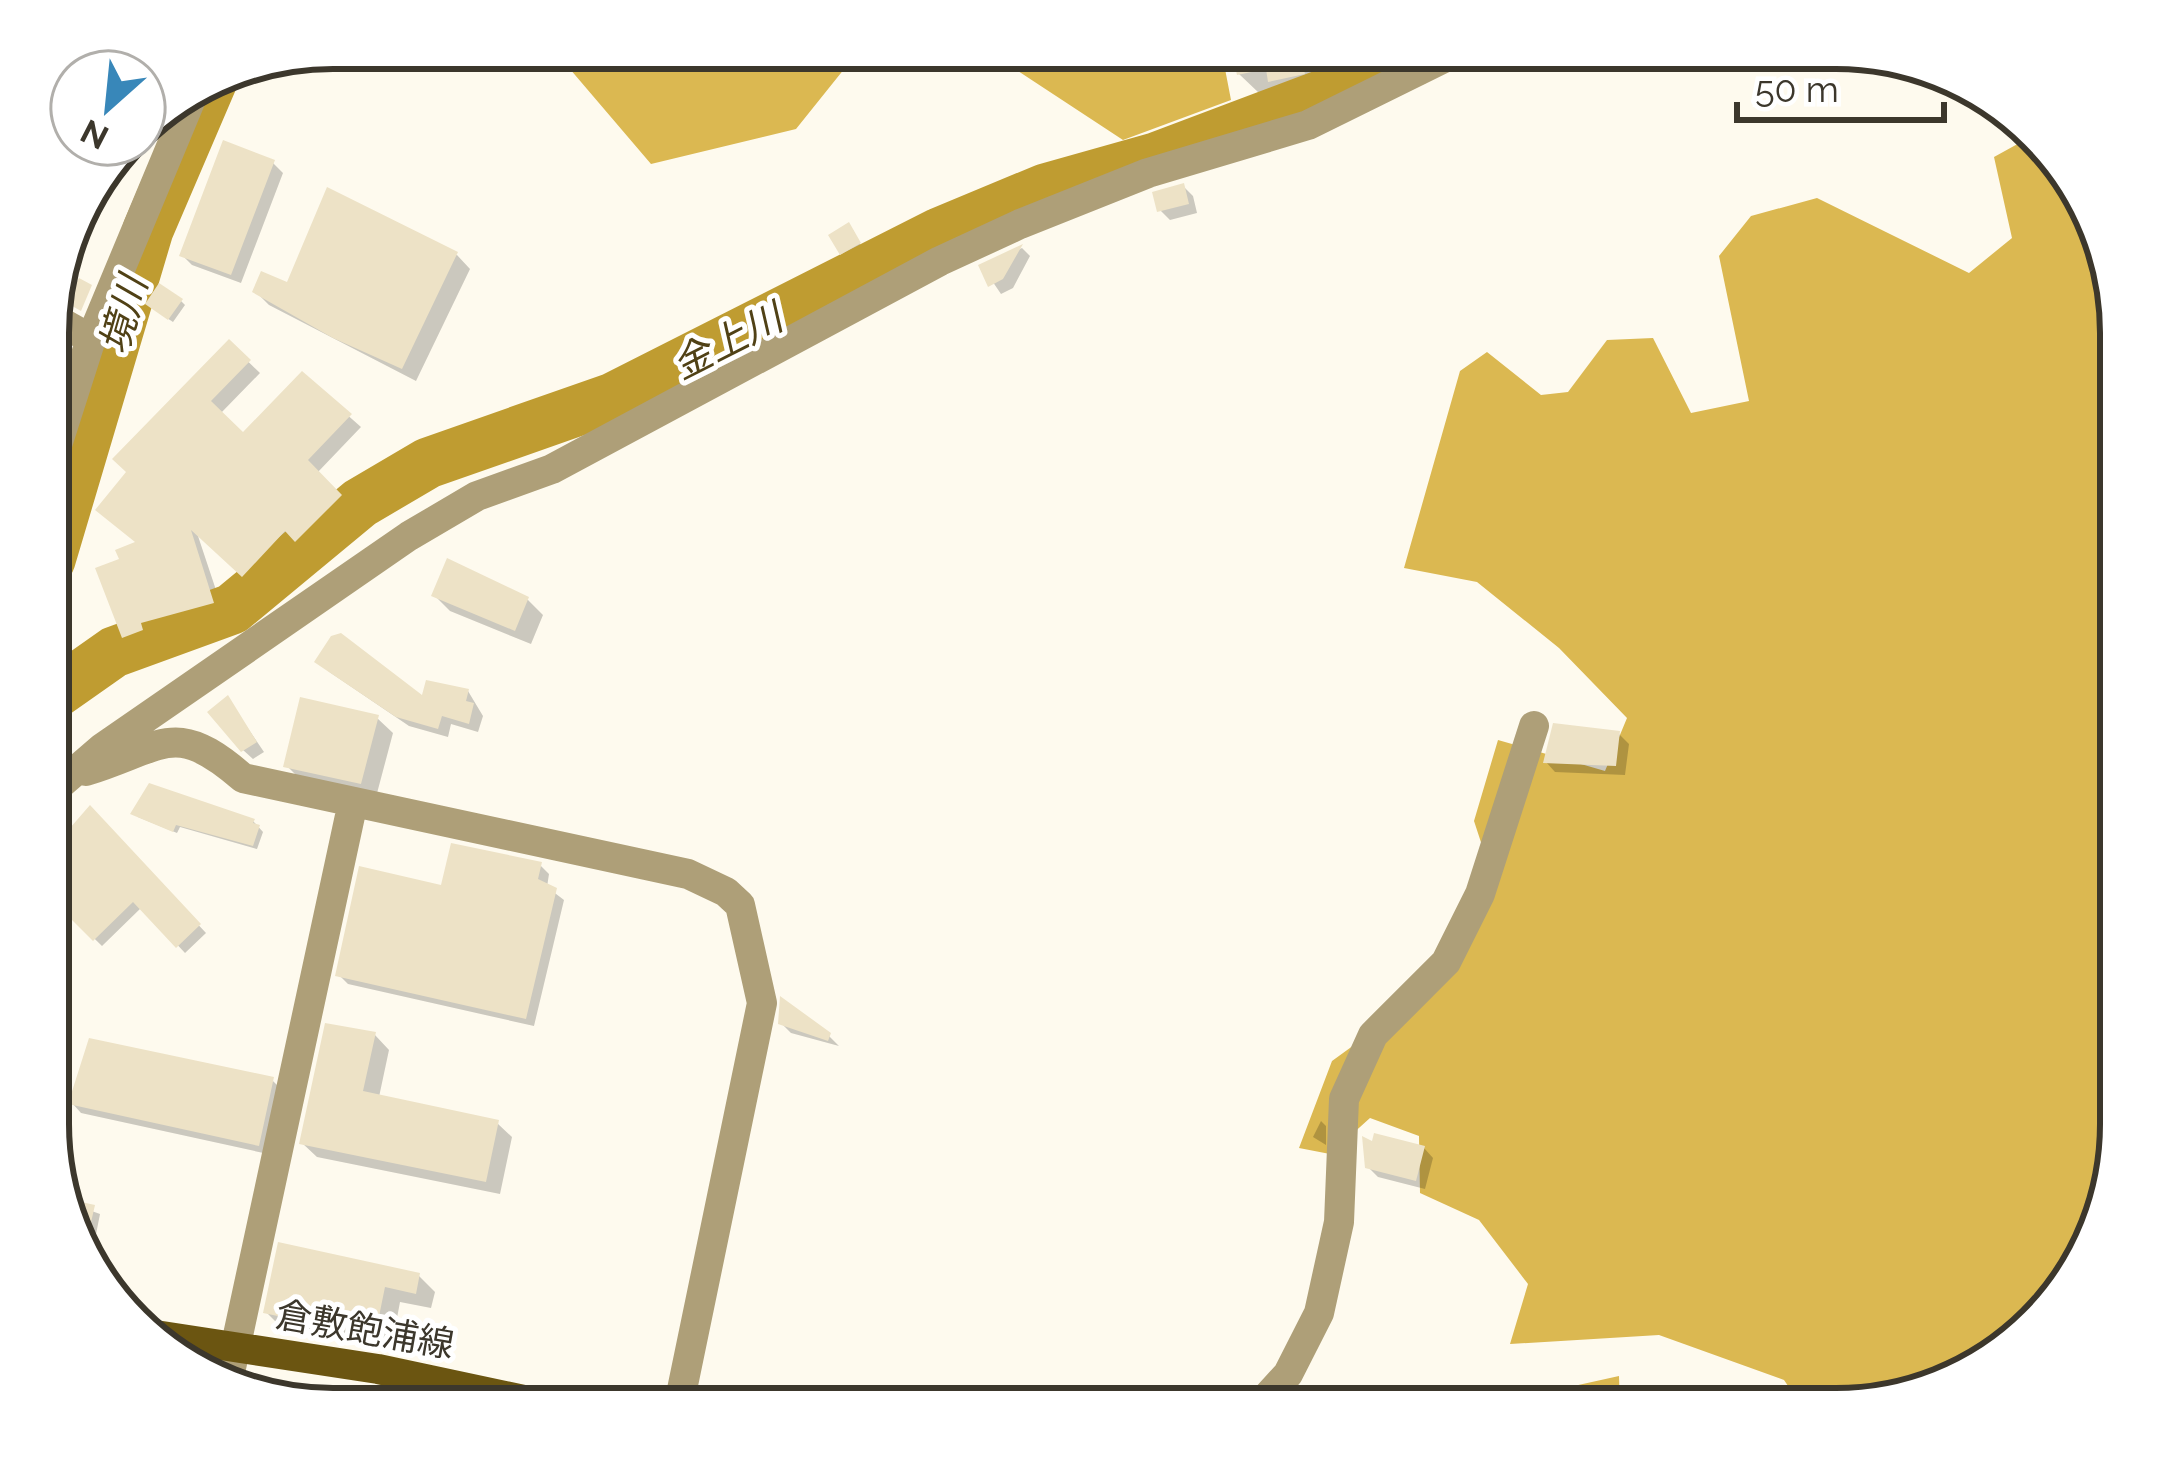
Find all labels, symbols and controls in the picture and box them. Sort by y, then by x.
north arrow [48,48,168,168]
scale bar [1737,48,1944,122]
text: 50 m [1755,68,1839,110]
text: N [75,111,115,157]
water label: 境川 [90,267,157,359]
water label: 金上川 [664,292,793,388]
street label: 倉敷飽浦線 [273,1293,457,1365]

